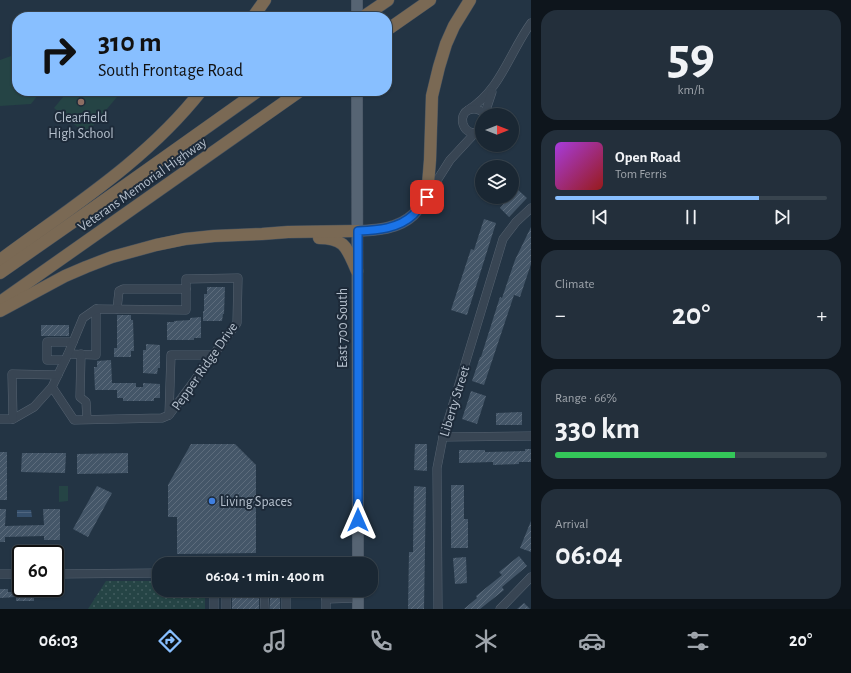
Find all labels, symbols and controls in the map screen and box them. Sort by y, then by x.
icon: right [32,28,84,80]
text: 310 m [98,29,162,57]
text: 59 [667,31,715,83]
text: South Frontage Road [98,62,243,80]
text: km/h [678,84,704,97]
marker: Clearfield High School [76,97,86,107]
north arrow [475,108,519,152]
map controls [475,108,519,204]
place label: Clearfield High School [48,111,114,141]
street label: Veterans Memorial Highway [76,135,209,235]
text: Open Road [615,150,681,165]
button: layers [475,160,519,204]
text: Tom Ferris [615,168,667,181]
pin [410,180,444,214]
icon: arrive [416,186,438,208]
icon: previous [589,206,611,228]
icon: pause [680,206,702,228]
icon: next [771,206,793,228]
text: Climate [555,278,594,291]
street label: East 700 South [336,288,350,368]
text: 20° [672,300,710,330]
text: − [555,304,566,326]
text: + [816,304,827,326]
street label: Pepper Ridge Drive [169,320,240,413]
street label: Liberty Street [438,364,472,438]
text: Range · 66% [555,392,617,405]
text: 330 km [555,414,640,444]
place label: Living Spaces [220,495,292,509]
marker: Living Spaces [207,496,217,506]
position arrow [337,499,379,541]
text: Arrival [555,518,588,531]
text: 06:04 [555,540,623,570]
speed limit sign: 60 [12,545,64,597]
text: 06:04 · 1 min · 400 m [206,569,324,584]
icon: directions [156,627,184,655]
icon: music [261,627,289,655]
icon: phone [367,627,395,655]
icon: climate [472,627,500,655]
icon: car [578,627,606,655]
icon: filters [684,627,712,655]
text: 06:03 [39,632,78,650]
text: 20° [789,632,812,650]

